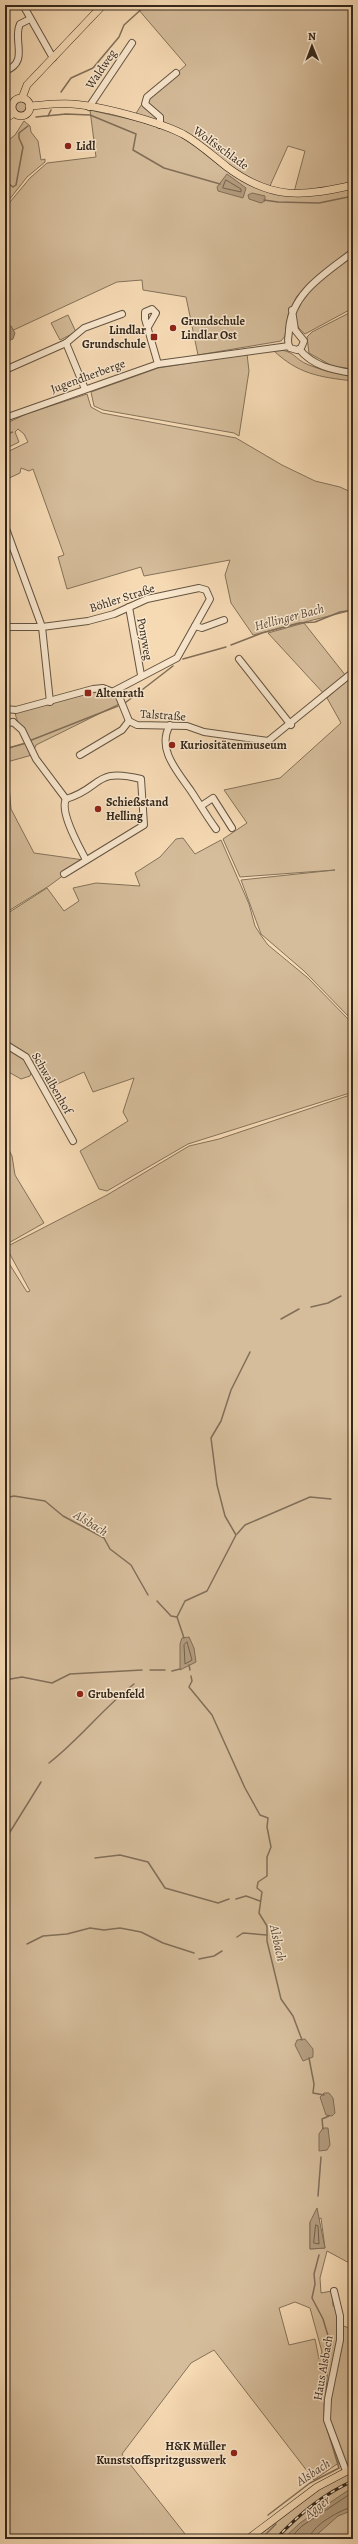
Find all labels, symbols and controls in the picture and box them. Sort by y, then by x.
north arrow [292,26,332,66]
text: N [308,29,316,44]
street label: Waldweg [81,46,120,93]
street label: Wolfsschlade [189,122,252,173]
place label: Lidl [76,138,96,154]
marker: Lidl [63,141,73,151]
place label: Grundschule Lindlar Ost [181,313,246,343]
place label: Lindlar Grundschule [82,322,146,352]
marker: Grundschule Lindlar Ost [168,323,178,333]
marker: Lindlar Grundschule [149,332,159,342]
street label: Jugendherberge [48,355,128,397]
street label: Böhler Straße [87,580,157,616]
water label: Hellinger Bach [252,600,326,634]
street label: Ponyweg [133,616,157,662]
place label: Altenrath [95,685,144,701]
marker: Altenrath [83,688,93,698]
street label: Talstraße [140,705,186,725]
place label: Kuriositätenmuseum [180,737,287,753]
marker: Kuriositätenmuseum [167,740,177,750]
place label: Schießstand Helling [106,794,169,824]
marker: Schießstand Helling [93,804,103,814]
street label: Schwalbenhof [28,1049,77,1118]
water label: Alsbach [70,1505,111,1540]
place label: Grubenfeld [88,1686,145,1702]
marker: Grubenfeld [75,1689,85,1699]
water label: Alsbach [266,1922,290,1963]
street label: Haus Alsbach [309,2334,337,2402]
place label: H&K Müller Kunststoffspritzgusswerk [96,2438,227,2468]
marker: H&K Müller Kunststoffspritzgusswerk [229,2448,239,2458]
water label: Alsbach [292,2455,333,2490]
water label: Agger [300,2491,334,2523]

